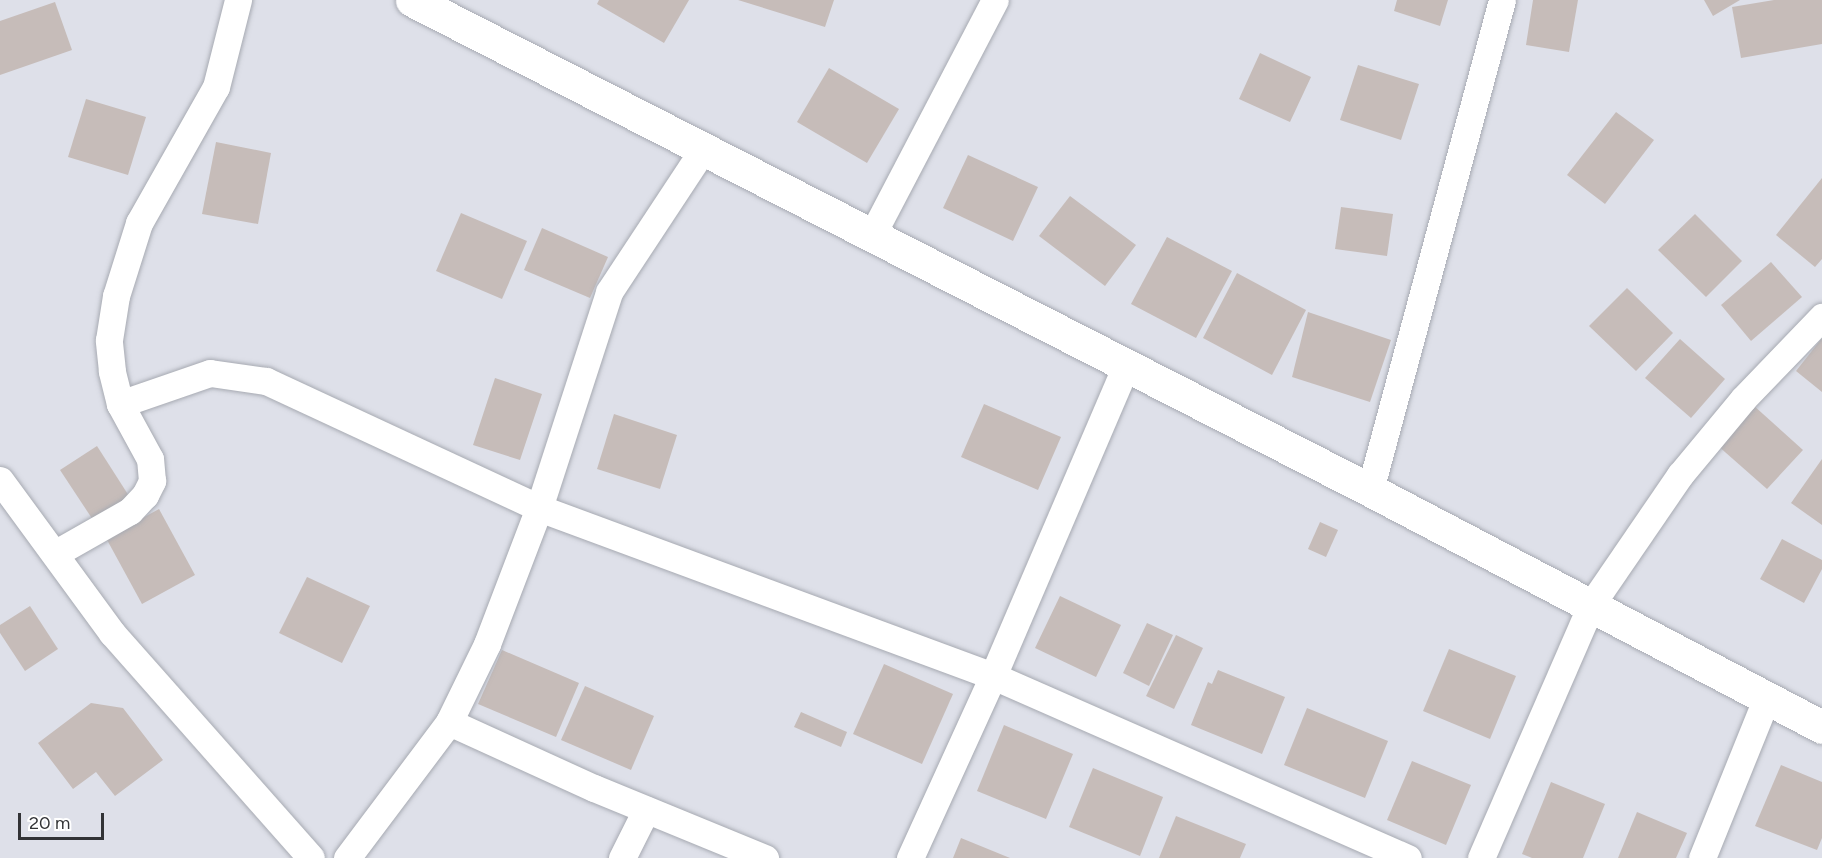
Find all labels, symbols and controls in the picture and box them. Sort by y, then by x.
scale bar [21,801,106,839]
text: 20 m [29,812,70,834]

